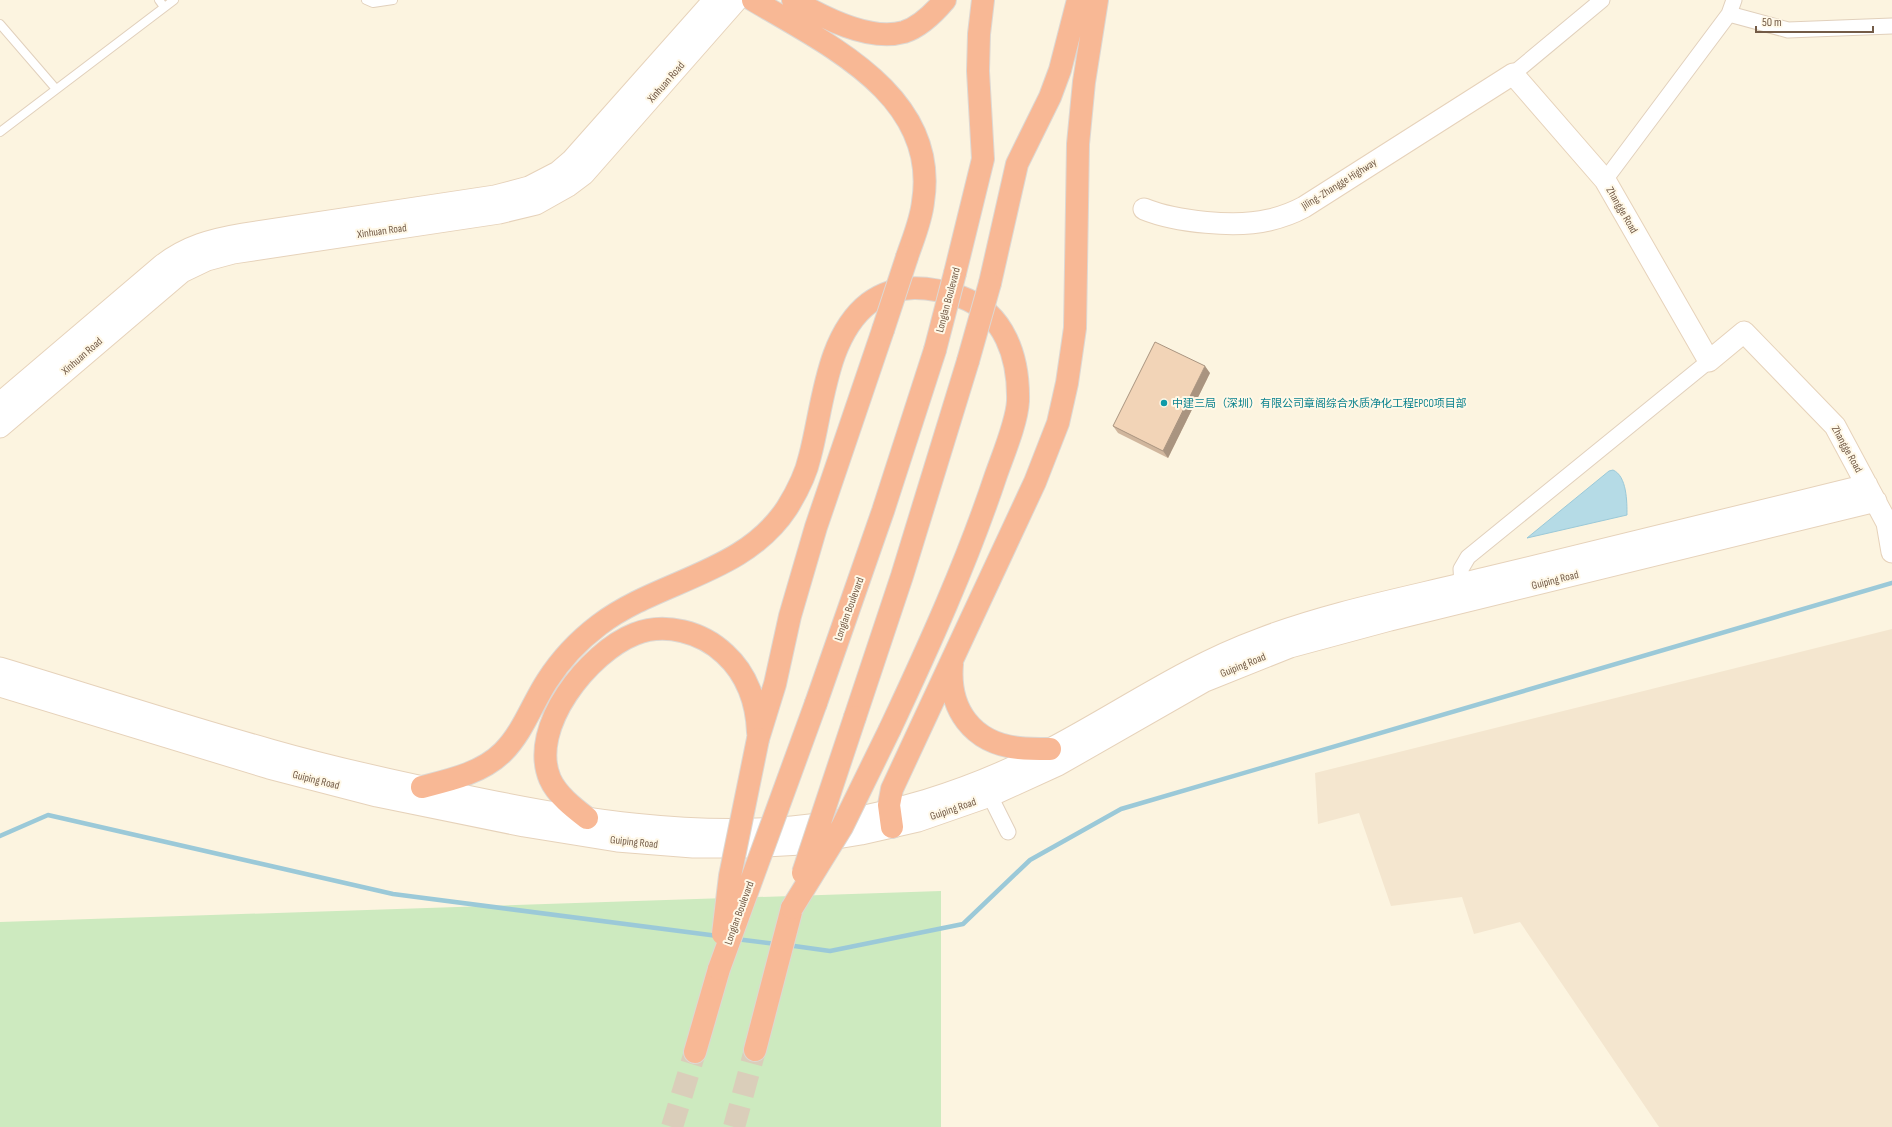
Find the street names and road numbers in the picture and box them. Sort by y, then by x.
street label: Xinhuan Road [644,59,687,106]
street label: Jiling-Zhangge Highway [1298,155,1380,213]
street label: Zhangge Road [1604,184,1641,236]
street label: Xinhuan Road [355,221,408,241]
street label: Longlan Boulevard [933,266,963,334]
street label: Xinhuan Road [58,335,105,378]
street label: Zhangge Road [1829,423,1865,475]
street label: Guiping Road [1530,568,1580,592]
street label: Longlan Boulevard [831,575,867,643]
street label: Guiping Road [1218,650,1268,680]
street label: Guiping Road [291,768,341,792]
street label: Guiping Road [928,795,978,823]
street label: Guiping Road [609,833,659,851]
street label: Longlan Boulevard [721,879,757,947]

